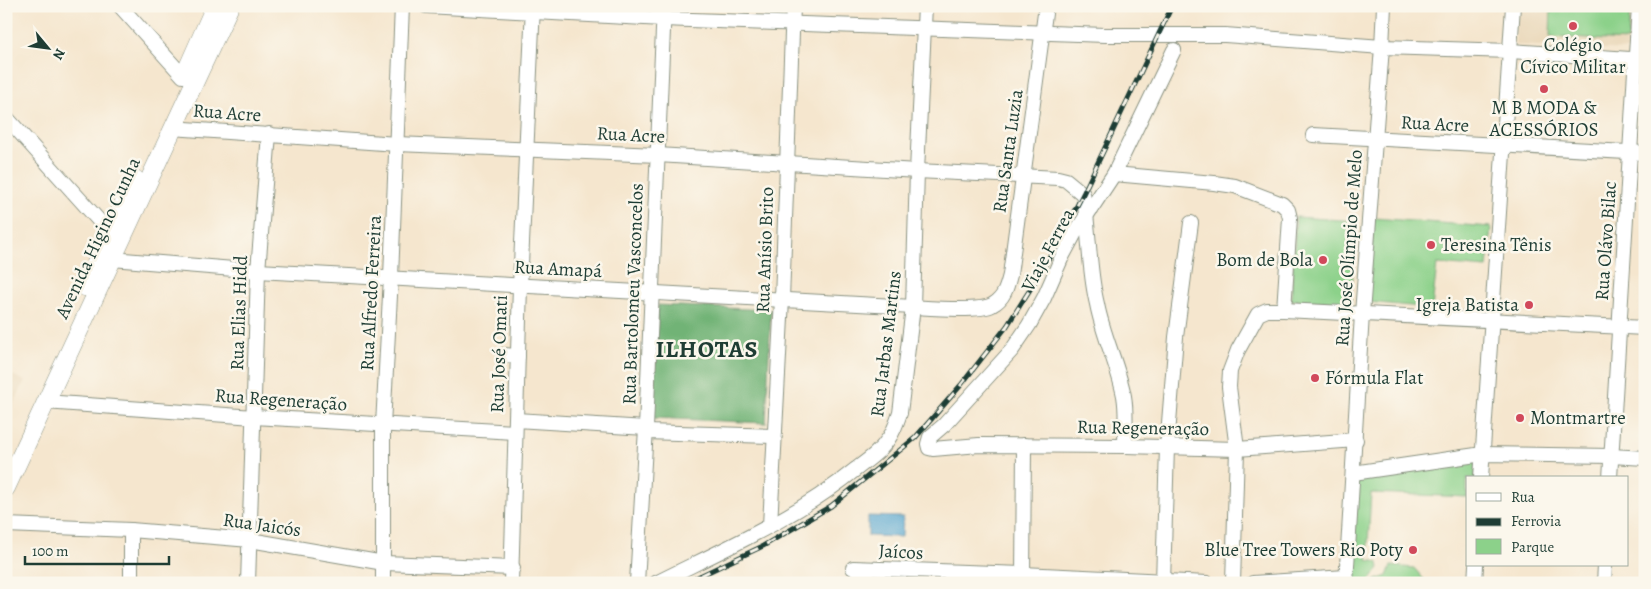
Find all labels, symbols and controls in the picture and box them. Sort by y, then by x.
marker: Colégio Cívico Militar [1567,20,1579,32]
north arrow [22,22,72,72]
place label: Colégio Cívico Militar [1520,32,1626,80]
text: N [48,45,70,63]
marker: M B MODA & ACESSÓRIOS [1538,83,1550,95]
street label: Rua Santa Luzia [986,87,1030,215]
place label: M B MODA & ACESSÓRIOS [1488,95,1599,143]
street label: Rua Acre [192,98,262,128]
street label: Rua Acre [1400,109,1470,139]
street label: Rua Acre [596,120,666,150]
street label: Rua José Olímpio de Melo [1329,149,1369,347]
street label: Avenida Higino Cunha [49,153,147,324]
street label: Rua Olávo Bilac [1589,180,1623,302]
street label: Rua Bartolomeu Vasconcelos [616,183,650,405]
street label: Rua Anísio Brito [750,186,780,314]
street label: Viaje Ferrea [1015,204,1081,297]
street label: Rua Alfredo Ferreira [354,214,388,372]
place label: Teresina Tênis [1441,232,1552,258]
marker: Teresina Tênis [1425,239,1437,251]
place label: Bom de Bola [1216,247,1313,273]
street label: Rua Elias Hidd [224,254,254,371]
street label: Rua Amapá [513,254,603,284]
marker: Bom de Bola [1317,254,1329,266]
street label: Rua Jarbas Martins [864,269,908,419]
place label: Igreja Batista [1415,292,1519,318]
street label: Rua José Omati [484,294,514,414]
marker: Igreja Batista [1523,299,1535,311]
district label: ILHOTAS [656,333,758,365]
place label: Fórmula Flat [1325,365,1423,391]
marker: Fórmula Flat [1309,372,1321,384]
street label: Rua Regeneração [214,382,348,418]
place label: Montmartre [1530,405,1626,431]
marker: Montmartre [1514,412,1526,424]
street label: Rua Regeneração [1077,414,1209,442]
legend [1466,476,1628,566]
text: Rua [1511,487,1535,507]
street label: Rua Jaicós [221,507,303,543]
text: Ferrovia [1511,511,1561,531]
scale bar [25,534,169,566]
place label: Blue Tree Towers Rio Poty [1204,537,1404,563]
text: Parque [1511,537,1554,557]
street label: Jaícos [878,538,924,566]
text: 100 m [32,541,69,561]
marker: Blue Tree Towers Rio Poty [1407,544,1419,556]

